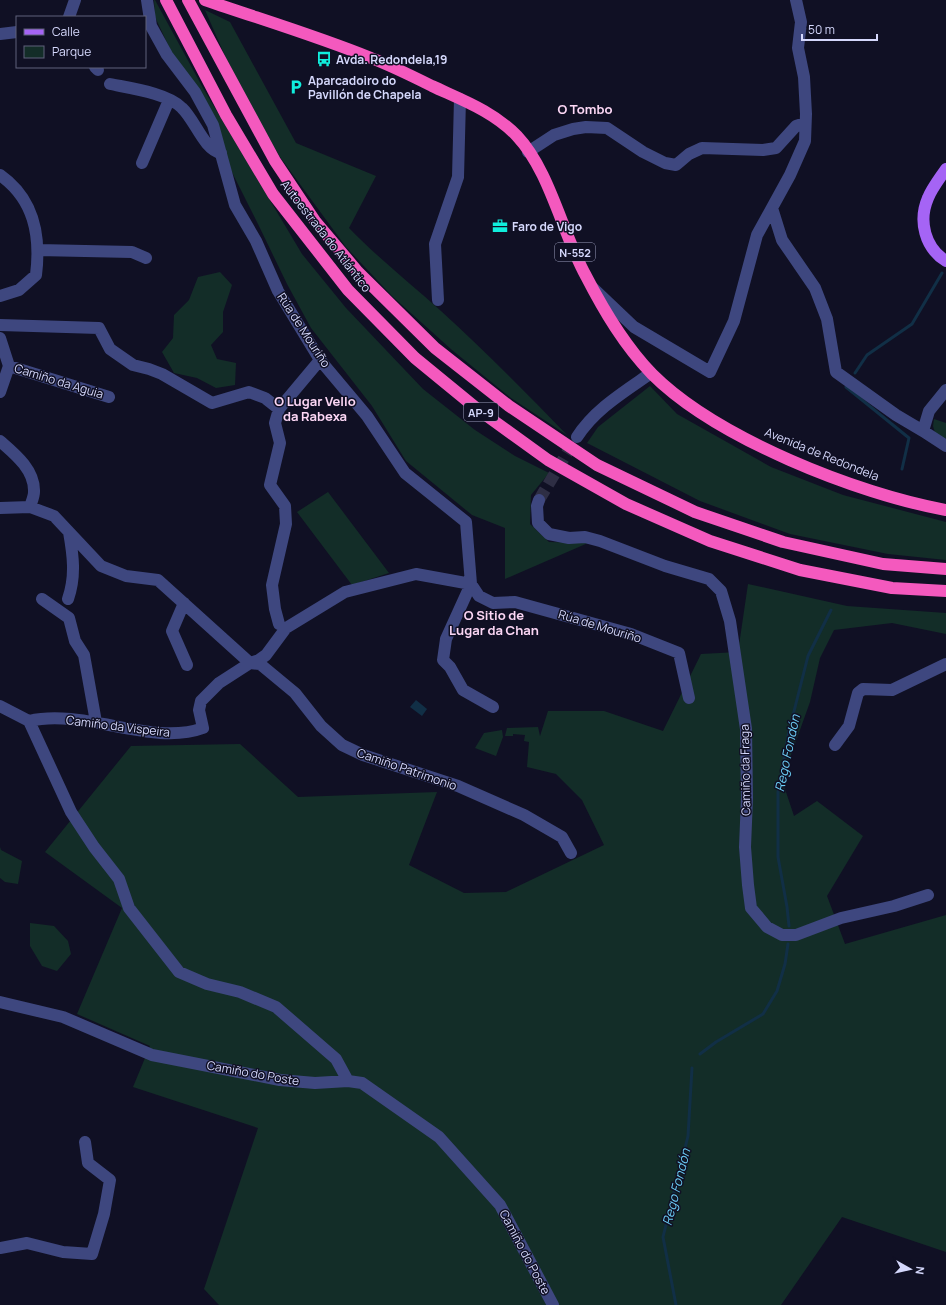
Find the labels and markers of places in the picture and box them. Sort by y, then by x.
bus stop icon: Avda. Redondela,19 [315,50,333,68]
place label: Avda. Redondela,19 [336,51,448,68]
place label: Aparcadoiro do Pavillón de Chapela [308,72,422,103]
parking icon: Aparcadoiro do Pavillón de Chapela [287,78,305,96]
office icon: Faro de Vigo [491,217,509,235]
place label: Faro de Vigo [512,218,582,235]

